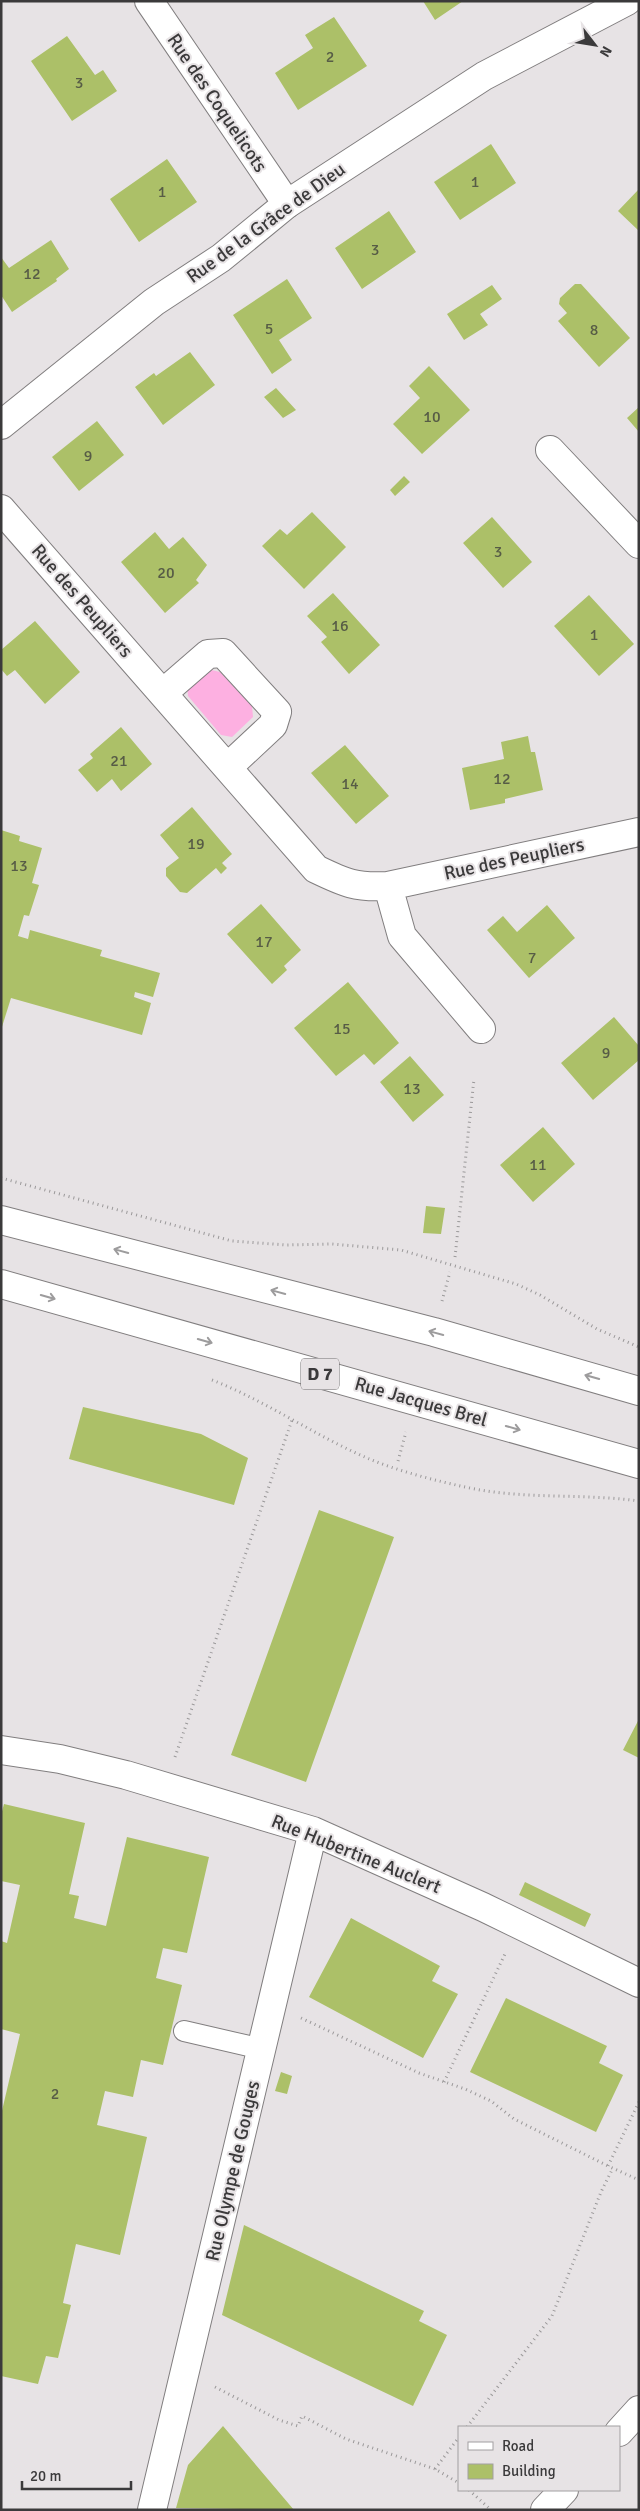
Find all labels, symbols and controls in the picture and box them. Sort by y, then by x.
north arrow [570,20,620,70]
street label: Rue des Coquelicots [162,29,272,177]
text: N [596,43,616,60]
house number: 2 [326,47,334,67]
house number: 3 [75,73,83,93]
street label: Rue de la Grâce de Dieu [182,157,350,289]
house number: 1 [471,172,479,192]
house number: 1 [158,182,166,202]
house number: 3 [371,240,379,260]
house number: 12 [23,264,41,284]
house number: 5 [265,319,273,339]
house number: 8 [590,320,598,340]
house number: 10 [423,407,441,427]
house number: 9 [84,446,92,466]
street label: Rue des Peupliers [26,539,138,663]
house number: 3 [494,542,502,562]
house number: 20 [157,563,175,583]
house number: 16 [331,616,349,636]
house number: 1 [590,625,598,645]
house number: 21 [110,751,128,771]
house number: 12 [493,769,511,789]
house number: 14 [341,774,359,794]
street label: Rue des Peupliers [442,832,586,886]
house number: 19 [187,834,205,854]
house number: 13 [10,856,28,876]
house number: 17 [255,932,273,952]
house number: 7 [528,948,536,968]
house number: 15 [333,1019,351,1039]
house number: 9 [602,1043,610,1063]
house number: 13 [403,1079,421,1099]
house number: 11 [529,1155,547,1175]
one-way arrow [113,1246,129,1256]
one-way arrow [271,1287,287,1296]
one-way arrow [40,1293,56,1303]
one-way arrow [428,1328,444,1337]
one-way arrow [196,1337,212,1347]
road number: D 7 [301,1358,339,1390]
street label: Rue Jacques Brel [352,1372,490,1432]
one-way arrow [584,1372,600,1382]
one-way arrow [504,1424,520,1434]
street label: Rue Hubertine Auclert [268,1809,445,1899]
street label: Rue Olympe de Gouges [201,2078,265,2264]
house number: 2 [51,2084,59,2104]
legend [458,2426,620,2491]
text: Road [502,2437,534,2455]
scale bar [22,2458,131,2490]
text: Building [502,2462,556,2480]
text: 20 m [30,2467,61,2485]

